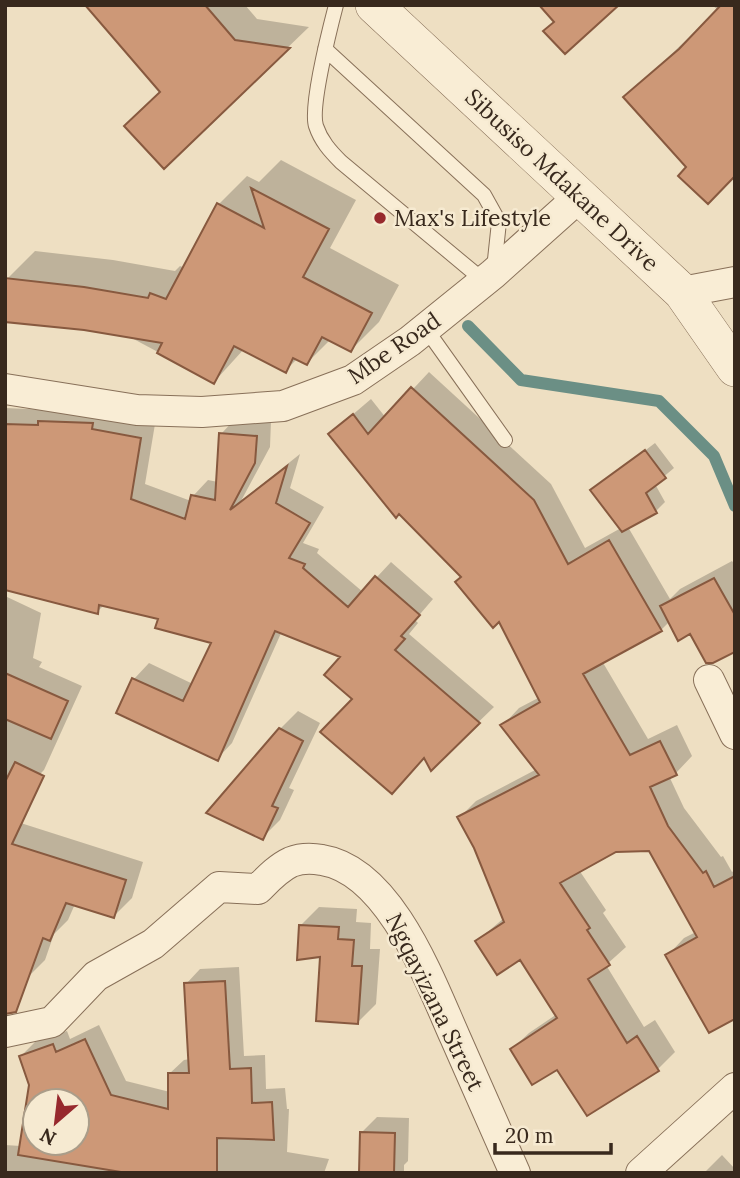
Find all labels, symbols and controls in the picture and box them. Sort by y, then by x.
street label: Sibusiso Mdakane Drive [459,82,665,277]
place label: Max's Lifestyle [394,203,551,232]
marker: Max's Lifestyle [372,210,388,226]
street label: Mbe Road [342,305,446,390]
street label: Ngqayizana Street [380,908,491,1096]
north arrow [21,1087,91,1157]
scale bar [495,1112,610,1156]
text: 20 m [505,1122,554,1149]
text: N [36,1123,60,1151]

